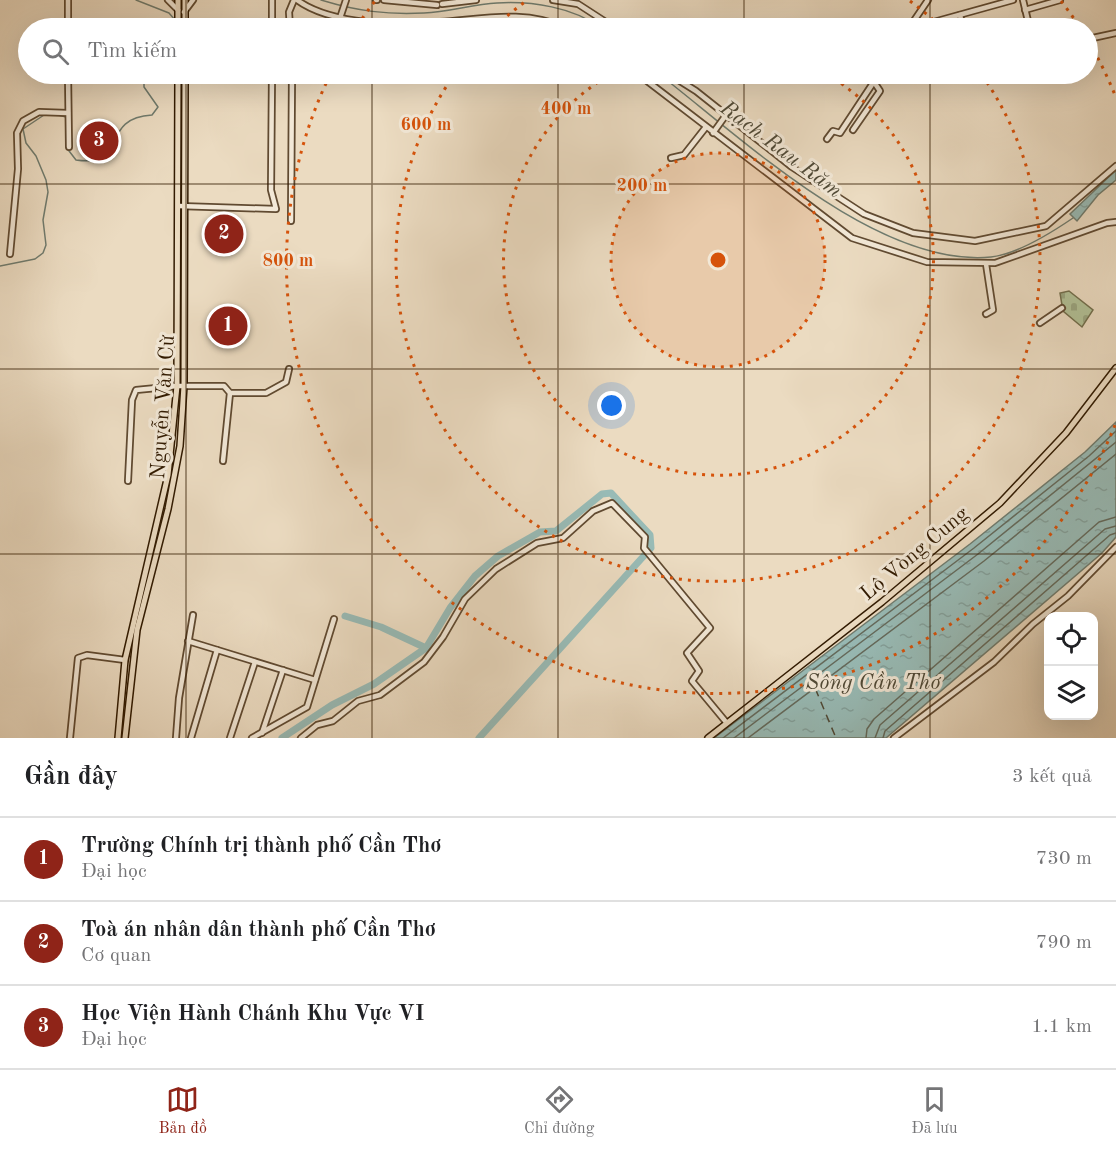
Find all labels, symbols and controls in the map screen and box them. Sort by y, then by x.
search box [18,18,1098,84]
icon: search [39,35,72,68]
text: Tìm kiếm [87,40,177,62]
water label: Rạch Rau Răm [715,96,846,203]
text: 400 m [541,100,591,118]
text: 600 m [401,116,451,134]
pin: 3 [80,118,118,164]
text: 200 m [617,177,667,195]
pin: 2 [204,212,244,256]
centre of rings [708,250,728,270]
text: 800 m [263,252,313,270]
pin: 1 [208,304,248,348]
street label: Nguyễn Văn Cừ [146,333,179,480]
your location [597,391,626,420]
street label: Lộ Vòng Cung [857,503,973,605]
map controls [1044,612,1098,720]
button: locate [1044,612,1098,666]
button: layers [1044,666,1098,720]
water label: Sông Cần Thơ [806,671,941,694]
text: Gần đây [24,764,118,790]
text: 3 kết quả [1012,767,1092,787]
text: Trường Chính trị thành phố Cần Thơ [81,835,441,857]
text: 1 [38,849,49,869]
text: 730 m [1036,849,1092,869]
text: Đại học [81,862,147,882]
text: Toà án nhân dân thành phố Cần Thơ [81,919,436,941]
text: 2 [38,933,49,953]
text: 790 m [1036,933,1092,953]
text: Cơ quan [81,946,151,966]
text: Học Viện Hành Chánh Khu Vực VI [81,1003,425,1025]
text: 3 [38,1017,49,1037]
text: 1.1 km [1031,1017,1092,1037]
text: Đại học [81,1030,147,1050]
tab: Bản đồ [159,1083,207,1139]
tab: Chỉ đường [524,1083,594,1139]
tab: Đã lưu [911,1083,957,1139]

